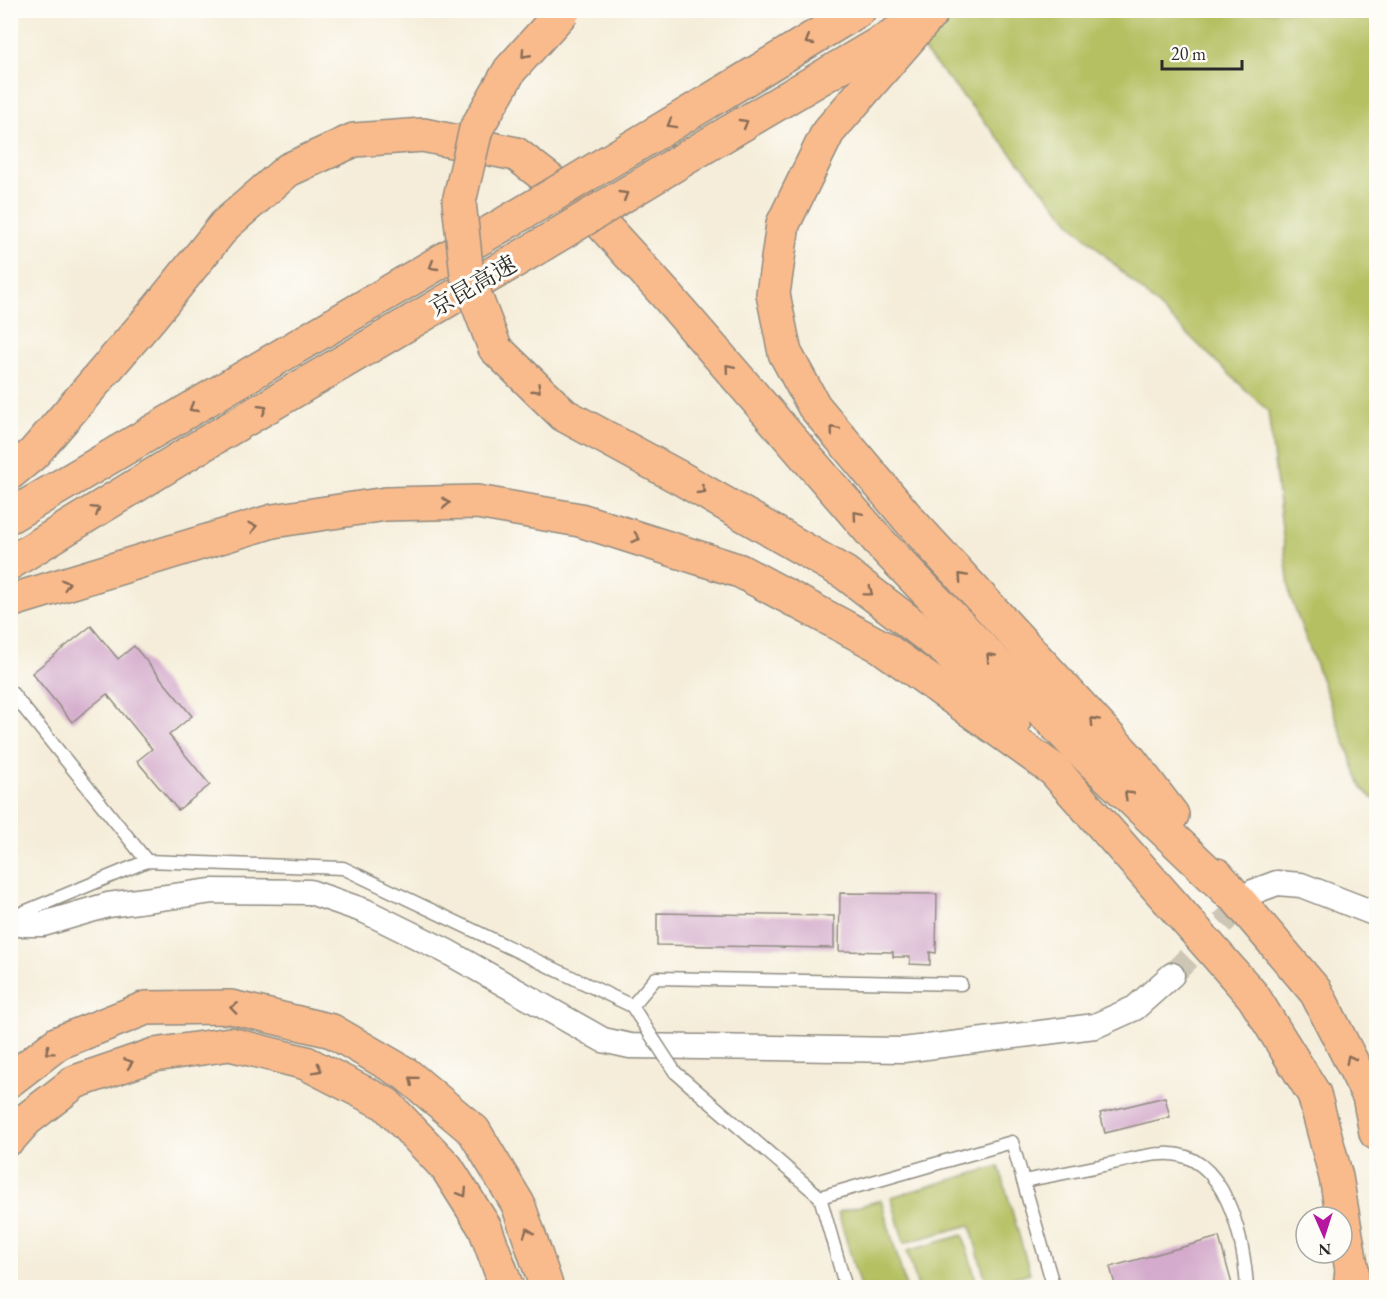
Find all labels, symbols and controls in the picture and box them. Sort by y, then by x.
one-way arrow [805,33,815,45]
scale bar [1162,33,1242,71]
text: 20 m [1171,42,1206,65]
one-way arrow [521,47,532,58]
one-way arrow [667,117,677,129]
one-way arrow [738,119,748,130]
one-way arrow [618,191,628,203]
street label: 京昆高速 [423,248,522,323]
one-way arrow [429,259,439,271]
one-way arrow [725,364,736,375]
one-way arrow [530,382,540,393]
one-way arrow [189,401,199,412]
one-way arrow [257,405,267,417]
one-way arrow [830,426,841,437]
one-way arrow [696,483,706,494]
one-way arrow [441,497,450,509]
one-way arrow [90,506,100,518]
one-way arrow [853,511,864,522]
one-way arrow [247,522,258,534]
one-way arrow [630,531,641,543]
one-way arrow [958,573,969,584]
one-way arrow [60,579,71,591]
one-way arrow [862,584,873,595]
one-way arrow [987,654,998,665]
one-way arrow [1090,717,1101,727]
one-way arrow [1124,792,1135,803]
one-way arrow [229,1003,239,1015]
one-way arrow [44,1043,55,1054]
one-way arrow [1346,1055,1357,1065]
one-way arrow [123,1058,134,1071]
one-way arrow [311,1062,322,1073]
one-way arrow [409,1076,420,1087]
one-way arrow [456,1186,467,1197]
north arrow [1294,1205,1354,1265]
one-way arrow [523,1227,535,1238]
text: N [1318,1239,1332,1260]

